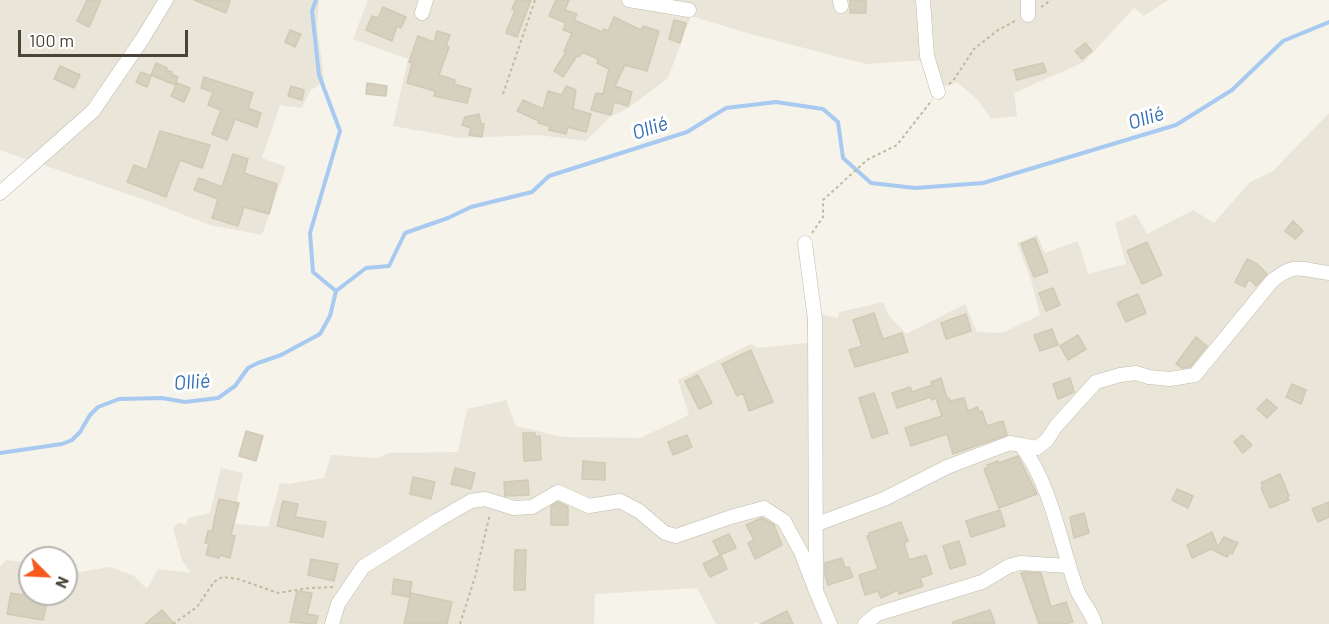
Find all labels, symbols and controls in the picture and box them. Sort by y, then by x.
scale bar [21,18,190,56]
text: 100 m [29,29,74,51]
water label: Ollié [1125,101,1167,135]
water label: Ollié [629,111,671,145]
water label: Ollié [173,369,211,395]
north arrow [18,546,78,606]
text: N [52,574,74,591]

